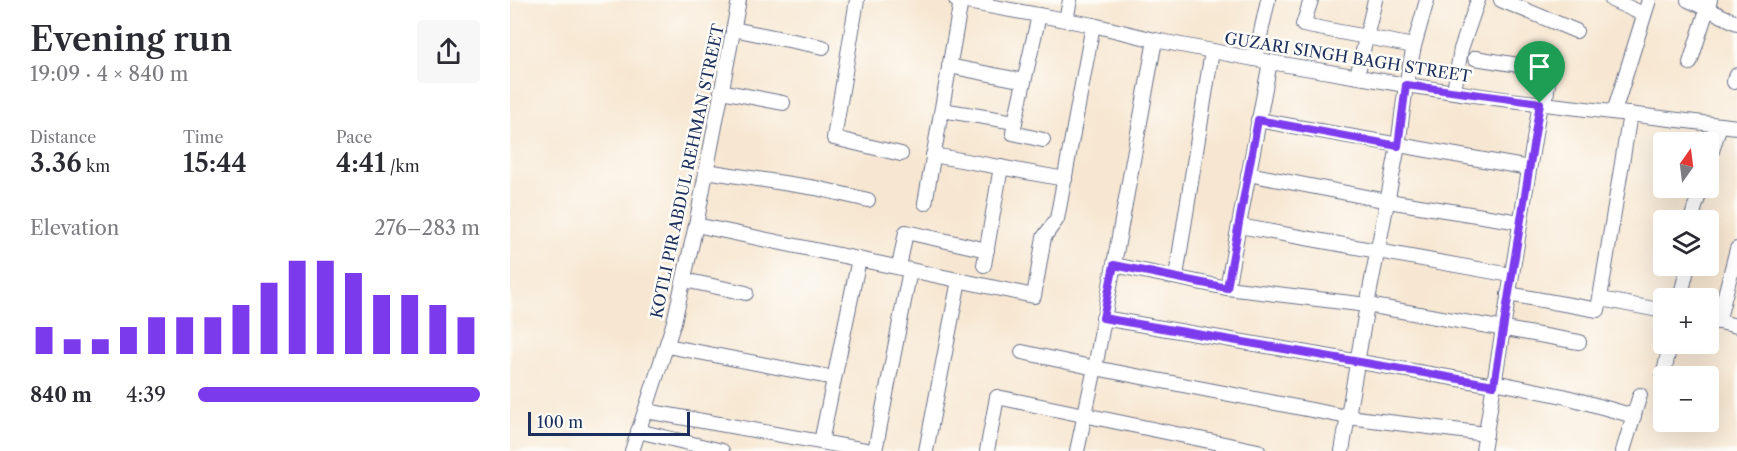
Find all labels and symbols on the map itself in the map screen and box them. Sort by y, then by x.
street label: KOTLI PIR ABDUL REHMAN STREET [646,22,728,320]
street label: GUZARI SINGH BAGH STREET [1223,28,1473,86]
pin [1514,41,1565,103]
north arrow [1653,132,1719,198]
scale bar [528,409,690,436]

